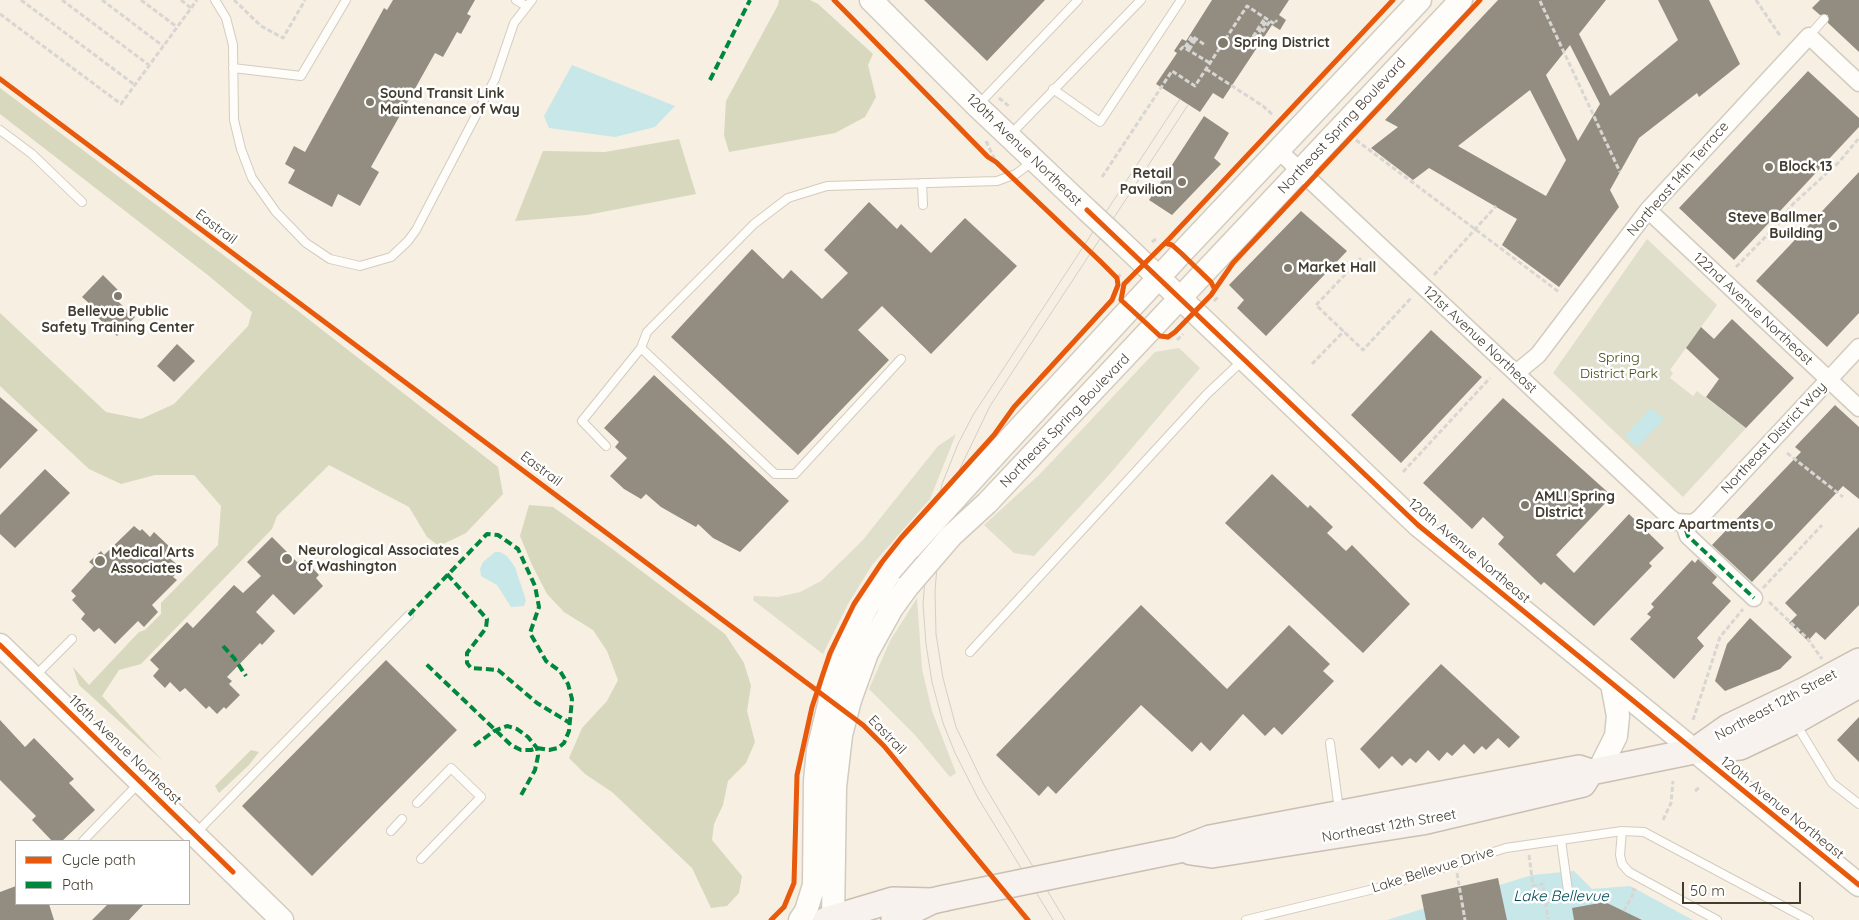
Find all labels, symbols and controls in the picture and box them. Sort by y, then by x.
place label: Spring District [1234,35,1330,51]
marker: Spring District [1216,36,1230,50]
street label: Northeast Spring Boulevard [1275,55,1409,197]
place label: Sound Transit Link Maintenance of Way [380,86,520,118]
street label: 120th Avenue Northeast [963,90,1085,210]
marker: Sound Transit Link Maintenance of Way [364,96,376,108]
street label: Northeast 14th Terrace [1624,118,1732,240]
place label: Block 13 [1779,159,1833,175]
marker: Block 13 [1763,161,1775,173]
place label: Retail Pavilion [1120,166,1172,198]
marker: Retail Pavilion [1176,176,1188,188]
street label: Eastrail [192,206,240,248]
place label: Steve Ballmer Building [1728,210,1823,242]
marker: Steve Ballmer Building [1827,220,1839,232]
street label: 122nd Avenue Northeast [1690,249,1816,369]
place label: Market Hall [1298,260,1376,276]
marker: Market Hall [1282,262,1294,274]
street label: 121st Avenue Northeast [1420,283,1540,397]
marker: Bellevue Public Safety Training Center [112,290,124,302]
place label: Bellevue Public Safety Training Center [41,304,195,336]
park label: Spring District Park [1580,350,1658,382]
street label: Northeast Spring Boulevard [997,351,1133,491]
street label: Northeast District Way [1718,379,1830,497]
street label: Eastrail [517,448,565,490]
place label: AMLI Spring DIstrict [1535,489,1615,522]
street label: 120th Avenue Northeast [1405,495,1533,607]
marker: AMLI Spring DIstrict [1519,499,1531,511]
place label: Sparc Apartments [1635,517,1759,533]
marker: Sparc Apartments [1763,519,1775,531]
place label: Neurological Associates of Washington [298,543,459,576]
place label: Medical Arts Associates [111,545,194,578]
marker: Neurological Associates of Washington [280,552,294,566]
marker: Medical Arts Associates [93,554,107,568]
street label: Northeast 12th Street [1712,666,1840,744]
street label: 116th Avenue Northeast [65,692,185,808]
street label: Eastrail [864,712,910,758]
street label: 120th Avenue Northeast [1717,753,1847,863]
street label: Northeast 12th Street [1321,806,1457,846]
legend [15,840,190,905]
street label: Lake Bellevue Drive [1370,843,1496,897]
text: Cycle path [62,850,136,869]
scale bar [1684,872,1803,904]
text: Path [62,875,94,894]
text: 50 m [1690,881,1725,900]
water label: Lake Bellevue [1513,887,1609,905]

